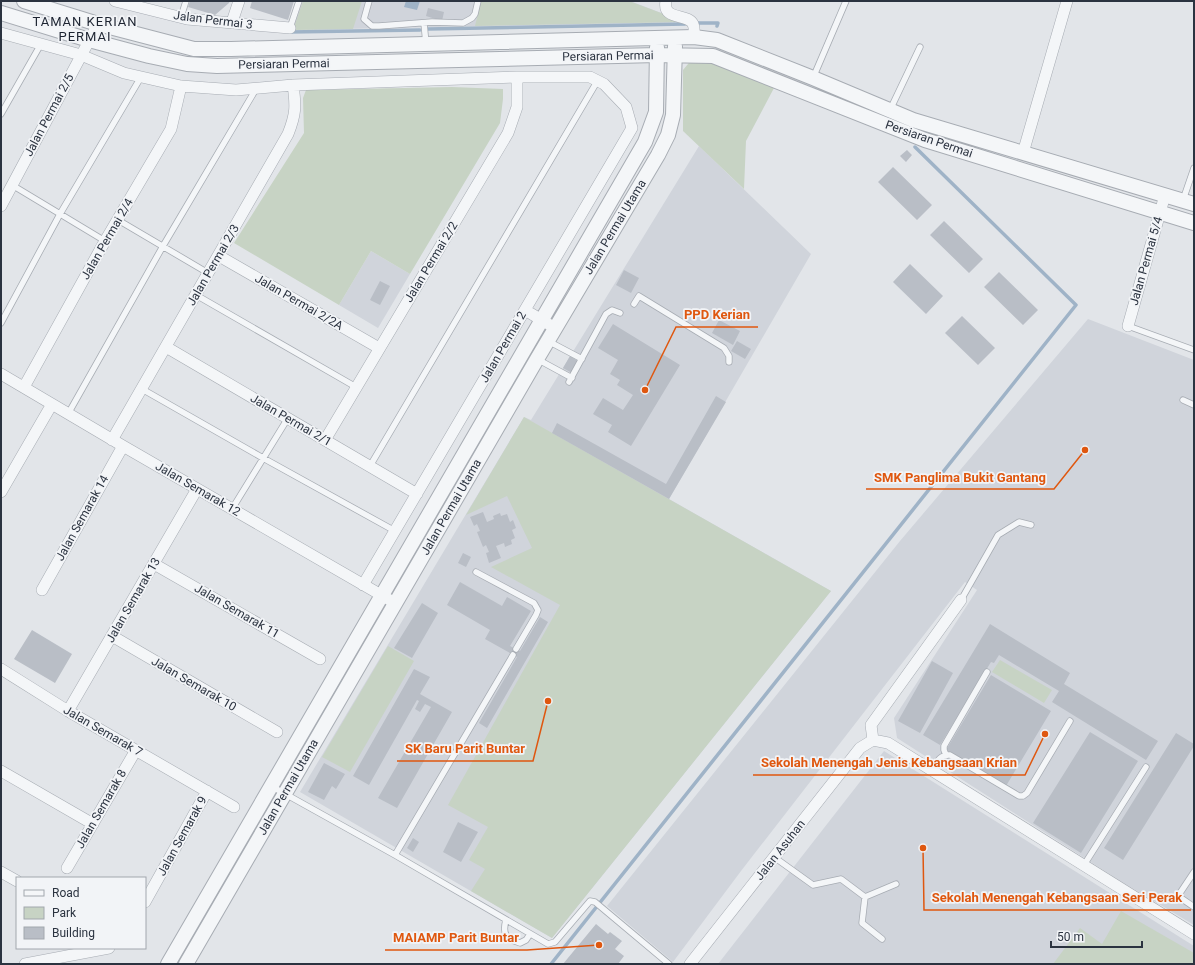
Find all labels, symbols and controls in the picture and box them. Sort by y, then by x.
street label: Jalan Permai 3 [173,8,253,32]
district label: TAMAN KERIAN PERMAI [32,14,138,44]
street label: Persiaran Permai [562,48,654,64]
street label: Persiaran Permai [238,56,330,72]
street label: Jalan Permai 2/5 [21,71,77,159]
street label: Persiaran Permai [884,117,975,161]
street label: Jalan Permai Utama [581,177,649,277]
street label: Jalan Permai 2/4 [78,196,136,282]
street label: Jalan Permai 5/4 [1127,215,1165,307]
street label: Jalan Permai 2/2 [401,219,461,305]
street label: Jalan Permai 2/3 [184,222,242,308]
street label: Jalan Permai 2/2A [252,271,346,333]
callout: PPD Kerian [676,302,758,327]
text: PPD Kerian [684,307,750,322]
street label: Jalan Permai 2 [477,309,529,385]
street label: Jalan Permai 2/1 [248,391,334,449]
street label: Jalan Permai Utama [418,457,484,557]
street label: Jalan Semarak 12 [153,459,243,519]
callout: SMK Panglima Bukit Gantang [866,464,1054,489]
text: SMK Panglima Bukit Gantang [874,470,1046,485]
street label: Jalan Semarak 14 [53,473,111,563]
street label: Jalan Semarak 13 [103,555,163,645]
street label: Jalan Semarak 11 [192,581,282,641]
street label: Jalan Semarak 10 [149,654,239,714]
street label: Jalan Semarak 7 [61,703,145,759]
callout: SK Baru Parit Buntar [397,736,533,761]
street label: Jalan Permai Utama [255,737,321,837]
text: SK Baru Parit Buntar [405,741,525,756]
callout: Sekolah Menengah Jenis Kebangsaan Krian [753,750,1025,775]
text: Sekolah Menengah Jenis Kebangsaan Krian [761,755,1017,770]
street label: Jalan Semarak 8 [73,767,129,851]
street label: Jalan Semarak 9 [154,794,210,878]
street label: Jalan Asuhan [752,817,808,883]
legend [16,877,146,949]
callout: Sekolah Menengah Kebangsaan Seri Perak [924,885,1191,910]
text: Road [52,886,80,900]
text: Sekolah Menengah Kebangsaan Seri Perak [932,890,1183,905]
text: Park [52,906,77,920]
scale bar [1051,923,1142,949]
callout: MAIAMP Parit Buntar [385,925,527,950]
text: Building [52,926,95,940]
text: MAIAMP Parit Buntar [393,930,519,945]
text: 50 m [1057,930,1084,944]

